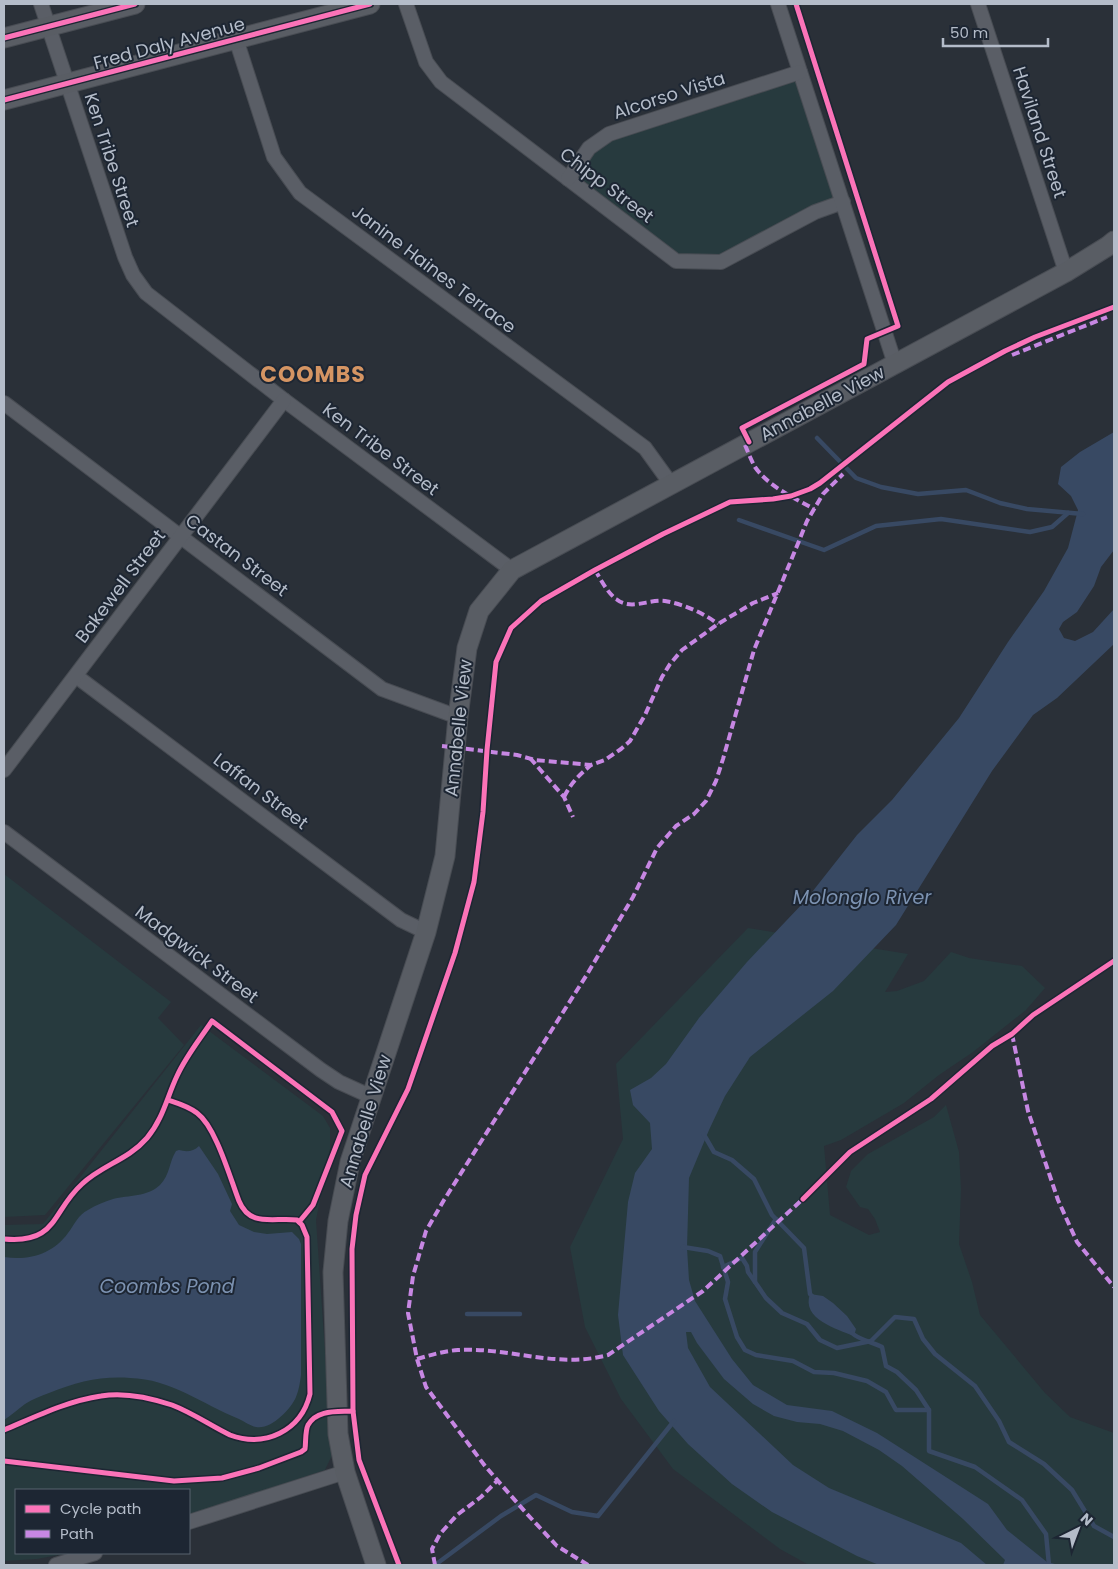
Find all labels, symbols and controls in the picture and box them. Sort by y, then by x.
street label: Fred Daly Avenue [91,11,247,75]
scale bar [943,15,1048,47]
text: 50 m [950,22,988,43]
street label: Haviland Street [1007,63,1073,201]
street label: Alcorso Vista [610,65,728,125]
street label: Ken Tribe Street [78,90,146,230]
street label: Chipp Street [555,141,659,229]
street label: Janine Haines Terrace [347,199,521,339]
district label: COOMBS [260,359,366,390]
street label: Annabelle View [755,359,889,446]
street label: Ken Tribe Street [318,397,444,501]
street label: Castan Street [180,508,294,602]
street label: Bakewell Street [69,524,171,648]
street label: Annabelle View [438,658,478,798]
street label: Laffan Street [208,747,314,835]
water label: Molonglo River [793,884,932,911]
street label: Madgwick Street [130,899,264,1009]
street label: Annabelle View [333,1051,397,1191]
water label: Coombs Pond [99,1273,235,1300]
legend [15,1489,190,1554]
text: Cycle path [60,1498,141,1519]
north arrow [1053,1504,1103,1554]
text: N [1076,1508,1097,1530]
text: Path [60,1523,94,1544]

